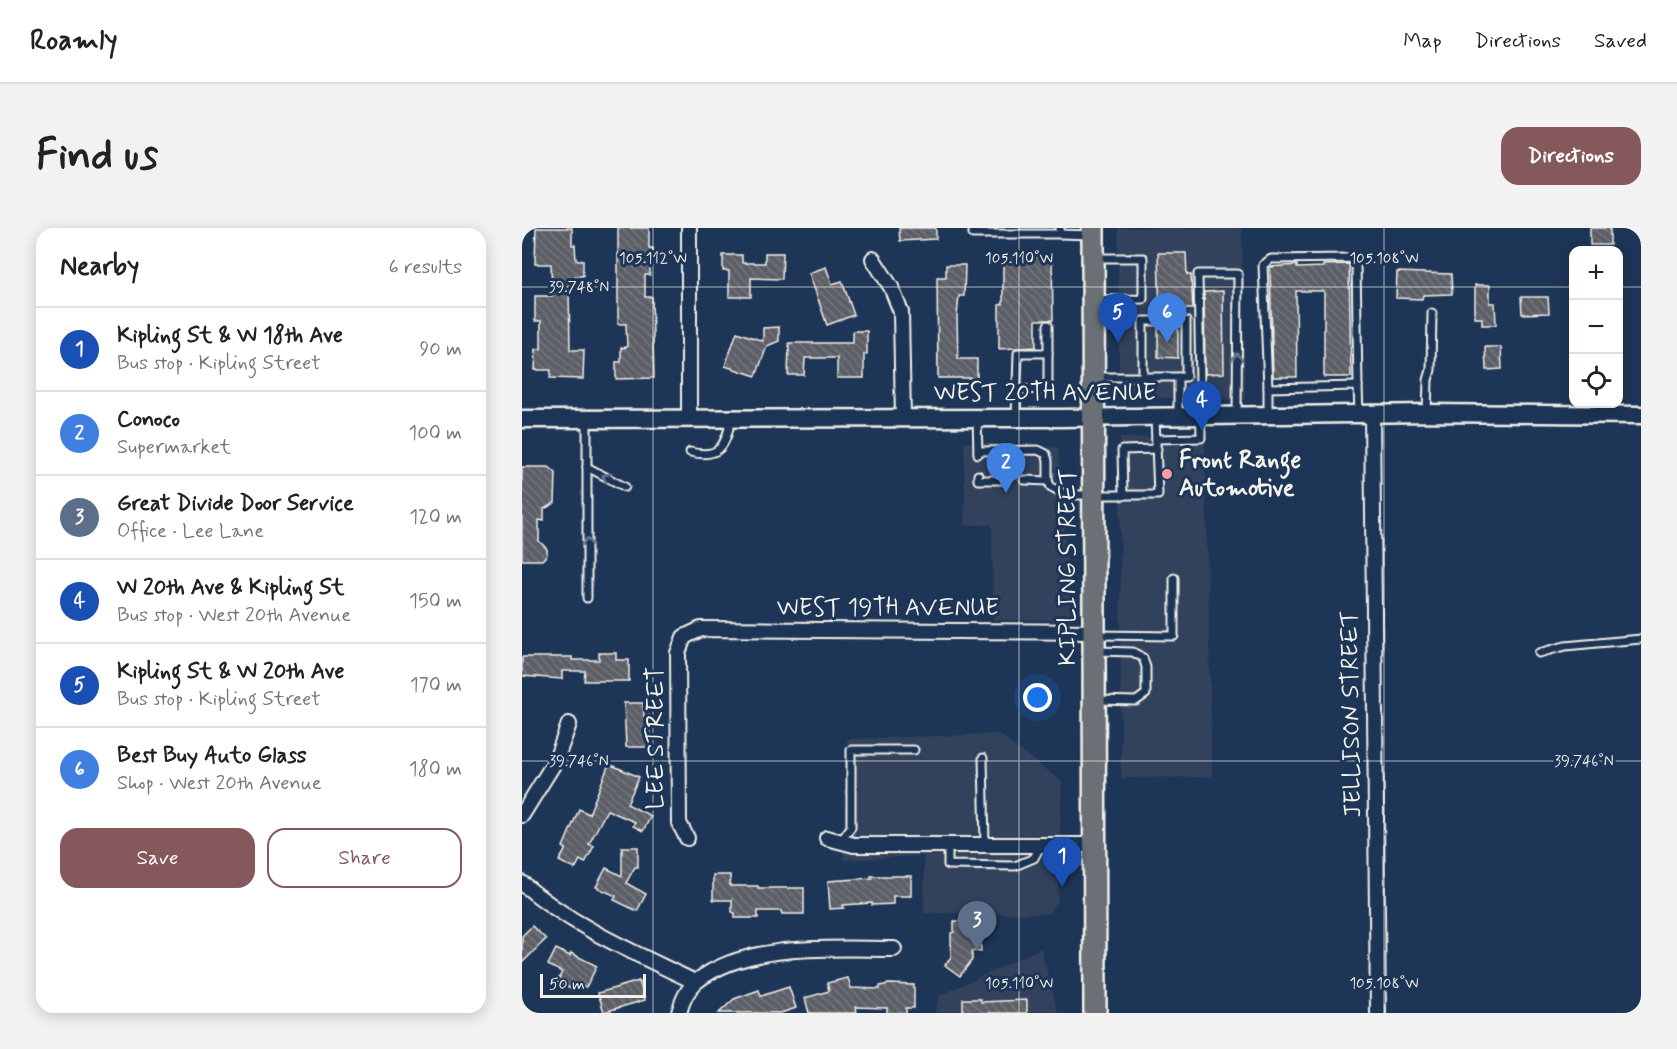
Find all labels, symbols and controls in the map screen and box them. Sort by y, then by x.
text: Roamly [30,23,118,60]
text: Map [1403,27,1442,55]
text: Directions [1475,27,1561,55]
text: Saved [1594,27,1647,55]
button: Directions [1501,127,1641,185]
text: Find us [36,129,158,184]
map controls [1569,246,1623,408]
button: + [1569,246,1623,300]
text: 105.112°W [619,249,687,269]
text: 105.110°W [985,249,1053,269]
text: 105.108°W [1349,249,1419,269]
text: Nearby [60,250,139,284]
text: 6 results [389,254,462,281]
text: 39.748°N [549,278,609,298]
pin: 5 [1098,294,1138,343]
pin: 6 [1148,294,1186,343]
button: − [1569,300,1623,354]
text: Kipling St & W 18th Ave [117,322,343,350]
text: 1 [75,336,84,363]
text: 90 m [419,336,462,363]
text: Bus stop · Kipling Street [117,350,321,377]
one-way arrow [1231,352,1243,361]
button: locate [1569,354,1623,408]
street label: WEST 20TH AVENUE [934,378,1156,409]
pin: 4 [1182,382,1222,431]
text: Conoco [117,406,180,434]
text: 2 [75,420,84,447]
text: 100 m [408,420,462,447]
text: Supermarket [117,434,231,461]
pin: 2 [986,444,1026,493]
place label: Front Range Automotive [1179,445,1302,504]
marker: Front Range Automotive [1160,467,1174,481]
street label: KIPLING STREET [1053,468,1084,666]
one-way arrow [602,473,612,484]
text: Great Divide Door Service [117,490,354,518]
text: 3 [75,504,84,531]
text: 120 m [409,504,462,531]
text: Office · Lee Lane [117,518,264,545]
one-way arrow [581,538,593,547]
text: W 20th Ave & Kipling St [117,574,344,602]
text: 4 [74,588,85,615]
text: 150 m [409,588,462,615]
street label: WEST 19TH AVENUE [777,593,999,624]
text: Bus stop · West 20th Avenue [117,602,351,629]
street label: JELLISON STREET [1335,610,1369,818]
text: Kipling St & W 20th Ave [117,658,344,686]
street label: LEE STREET [641,667,672,809]
text: 5 [74,672,86,699]
text: 170 m [410,672,462,699]
your location [1023,683,1052,712]
text: Bus stop · Kipling Street [117,686,321,713]
text: Best Buy Auto Glass [117,742,307,770]
text: 39.746°N [549,752,609,772]
text: 39.746°N [1554,752,1614,772]
text: 6 [74,756,85,783]
text: 180 m [409,756,462,783]
text: Shop · West 20th Avenue [117,770,322,797]
button: Save [60,828,255,888]
button: Share [267,828,462,888]
pin: 1 [1042,838,1082,887]
pin: 3 [958,902,996,951]
scale bar [540,971,646,998]
text: 50 m [549,974,585,995]
text: 105.110°W [985,974,1053,994]
text: 105.108°W [1349,974,1419,994]

